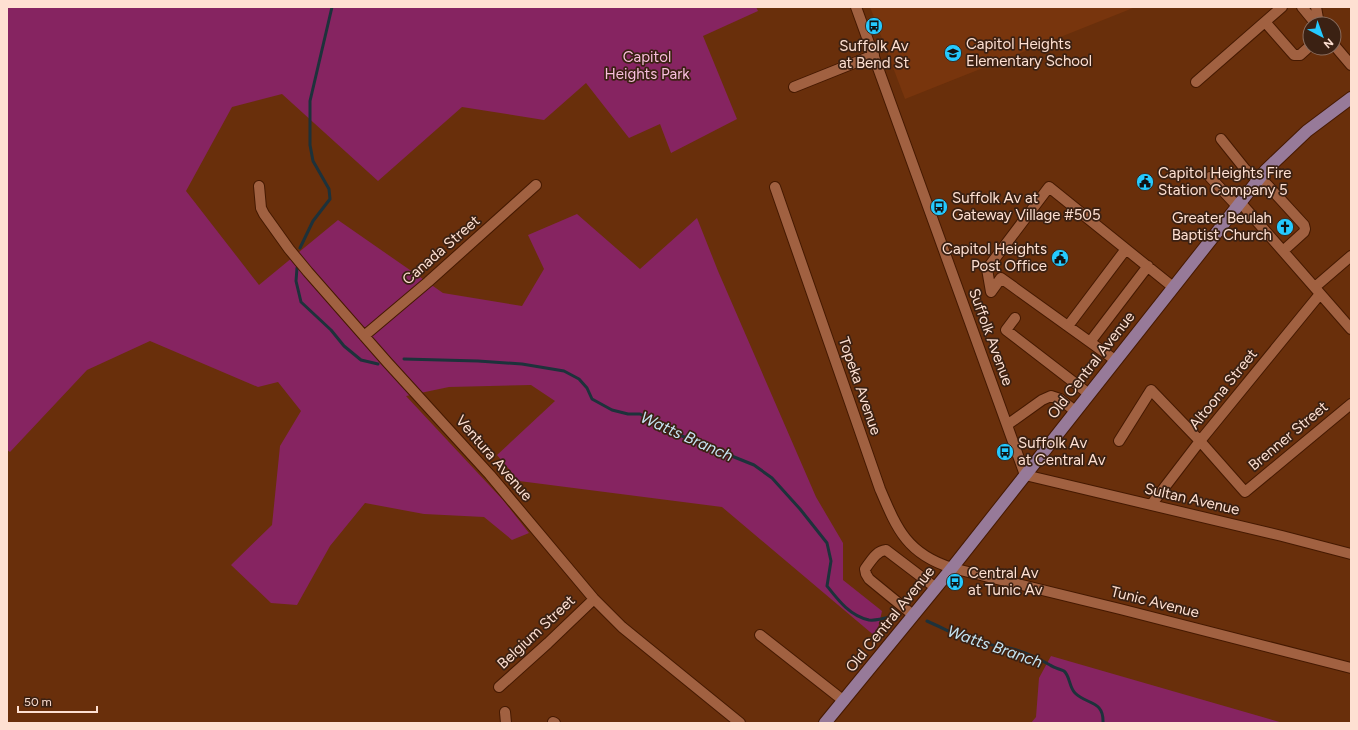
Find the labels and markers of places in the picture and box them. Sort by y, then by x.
bus stop icon: Suffolk Av at Bend St [864,16,884,36]
place label: Capitol Heights Elementary School [966,35,1092,70]
place label: Suffolk Av at Bend St [839,37,909,72]
school or university icon: Capitol Heights Elementary School [943,43,963,63]
place label: Capitol Heights Fire Station Company 5 [1158,164,1292,199]
public building icon: Capitol Heights Fire Station Company 5 [1135,172,1155,192]
place label: Suffolk Av at Gateway Village #505 [952,189,1101,224]
bus stop icon: Suffolk Av at Gateway Village #505 [929,197,949,217]
place label: Greater Beulah Baptist Church [1172,209,1272,244]
church icon: Greater Beulah Baptist Church [1275,217,1295,237]
place label: Capitol Heights Post Office [942,240,1047,275]
public building icon: Capitol Heights Post Office [1050,248,1070,268]
place label: Suffolk Av at Central Av [1018,434,1106,469]
bus stop icon: Suffolk Av at Central Av [995,442,1015,462]
place label: Central Av at Tunic Av [968,564,1043,599]
bus stop icon: Central Av at Tunic Av [945,572,965,592]

